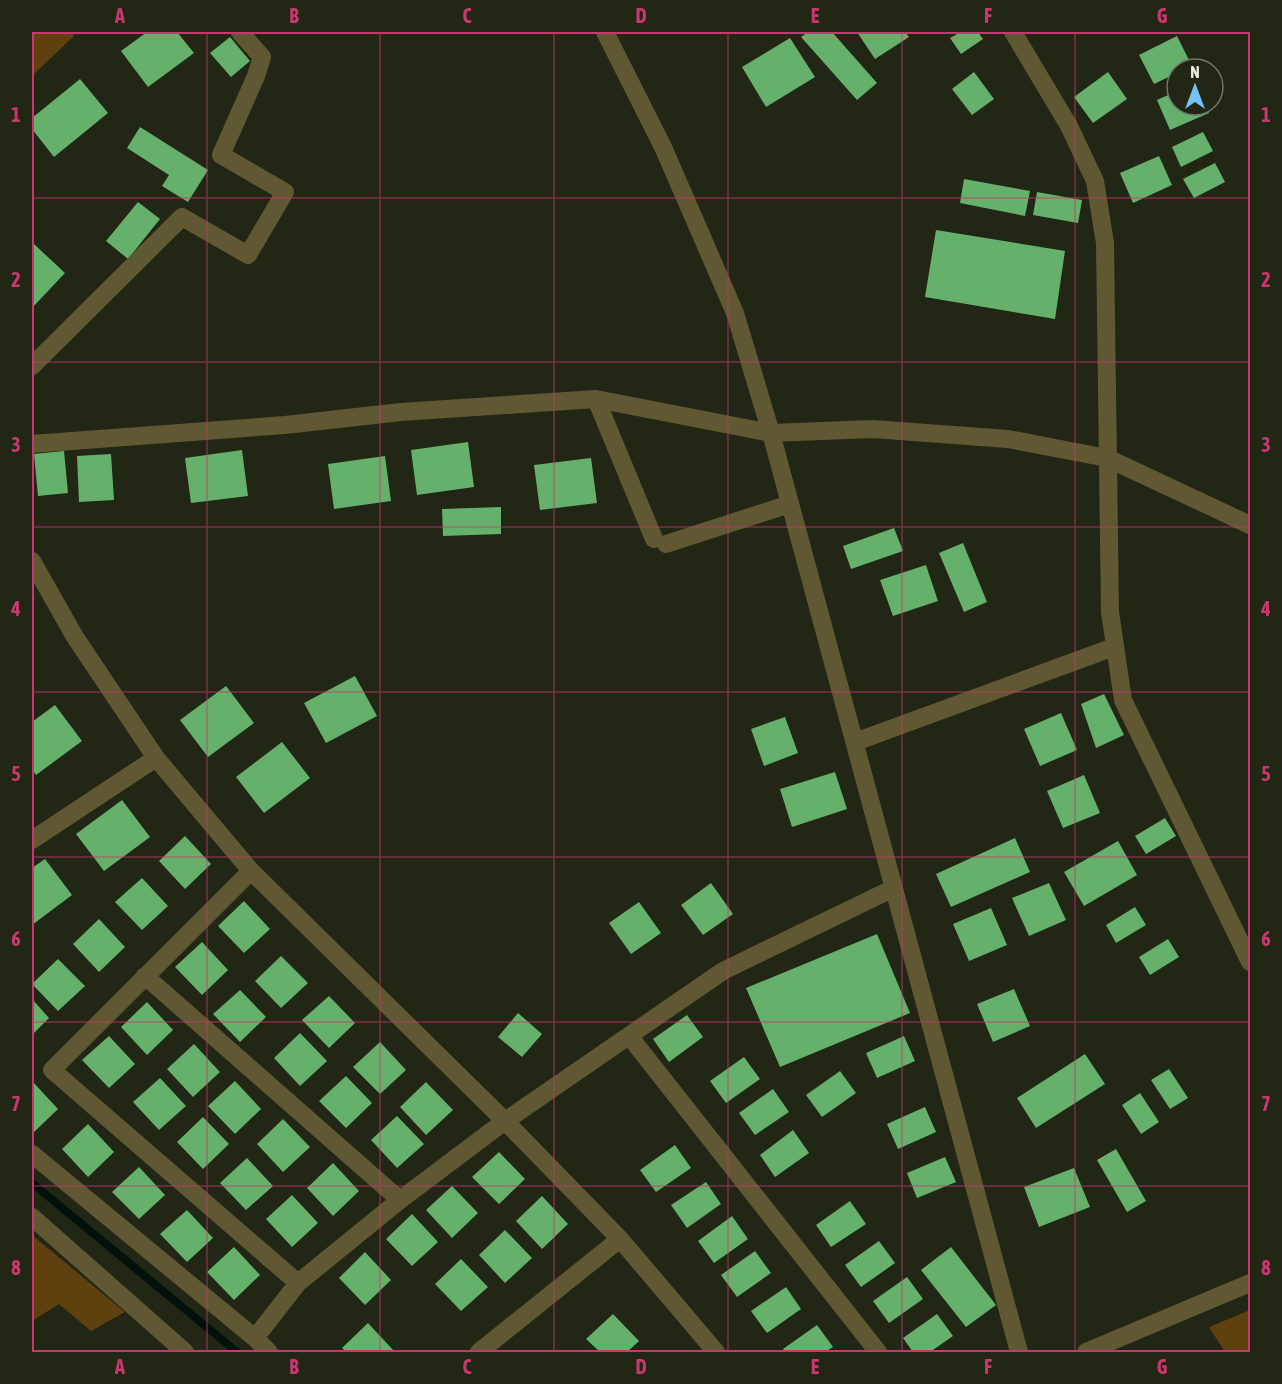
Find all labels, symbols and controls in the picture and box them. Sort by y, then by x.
text: A [114,4,125,27]
text: B [289,4,299,27]
text: C [463,4,472,27]
text: D [635,4,647,27]
text: E [811,4,820,27]
text: F [984,4,992,27]
text: G [1157,4,1168,27]
north arrow [1165,57,1225,117]
text: N [1190,63,1200,81]
text: 1 [11,103,21,126]
text: 1 [1261,103,1271,126]
text: 2 [11,268,21,291]
text: 2 [1261,268,1271,291]
text: 3 [11,433,21,456]
text: 3 [1261,433,1271,456]
text: 4 [10,597,21,620]
text: 4 [1260,597,1271,620]
text: 5 [11,762,21,785]
text: 5 [1261,762,1271,785]
text: 6 [11,927,21,950]
text: 6 [1261,927,1271,950]
text: 7 [11,1092,21,1115]
text: 7 [1261,1092,1271,1115]
text: 8 [11,1256,21,1279]
text: 8 [1261,1256,1271,1279]
text: A [114,1355,125,1378]
text: B [289,1355,299,1378]
text: C [463,1355,472,1378]
text: D [635,1355,647,1378]
text: E [811,1355,820,1378]
text: F [984,1355,992,1378]
text: G [1157,1355,1168,1378]

